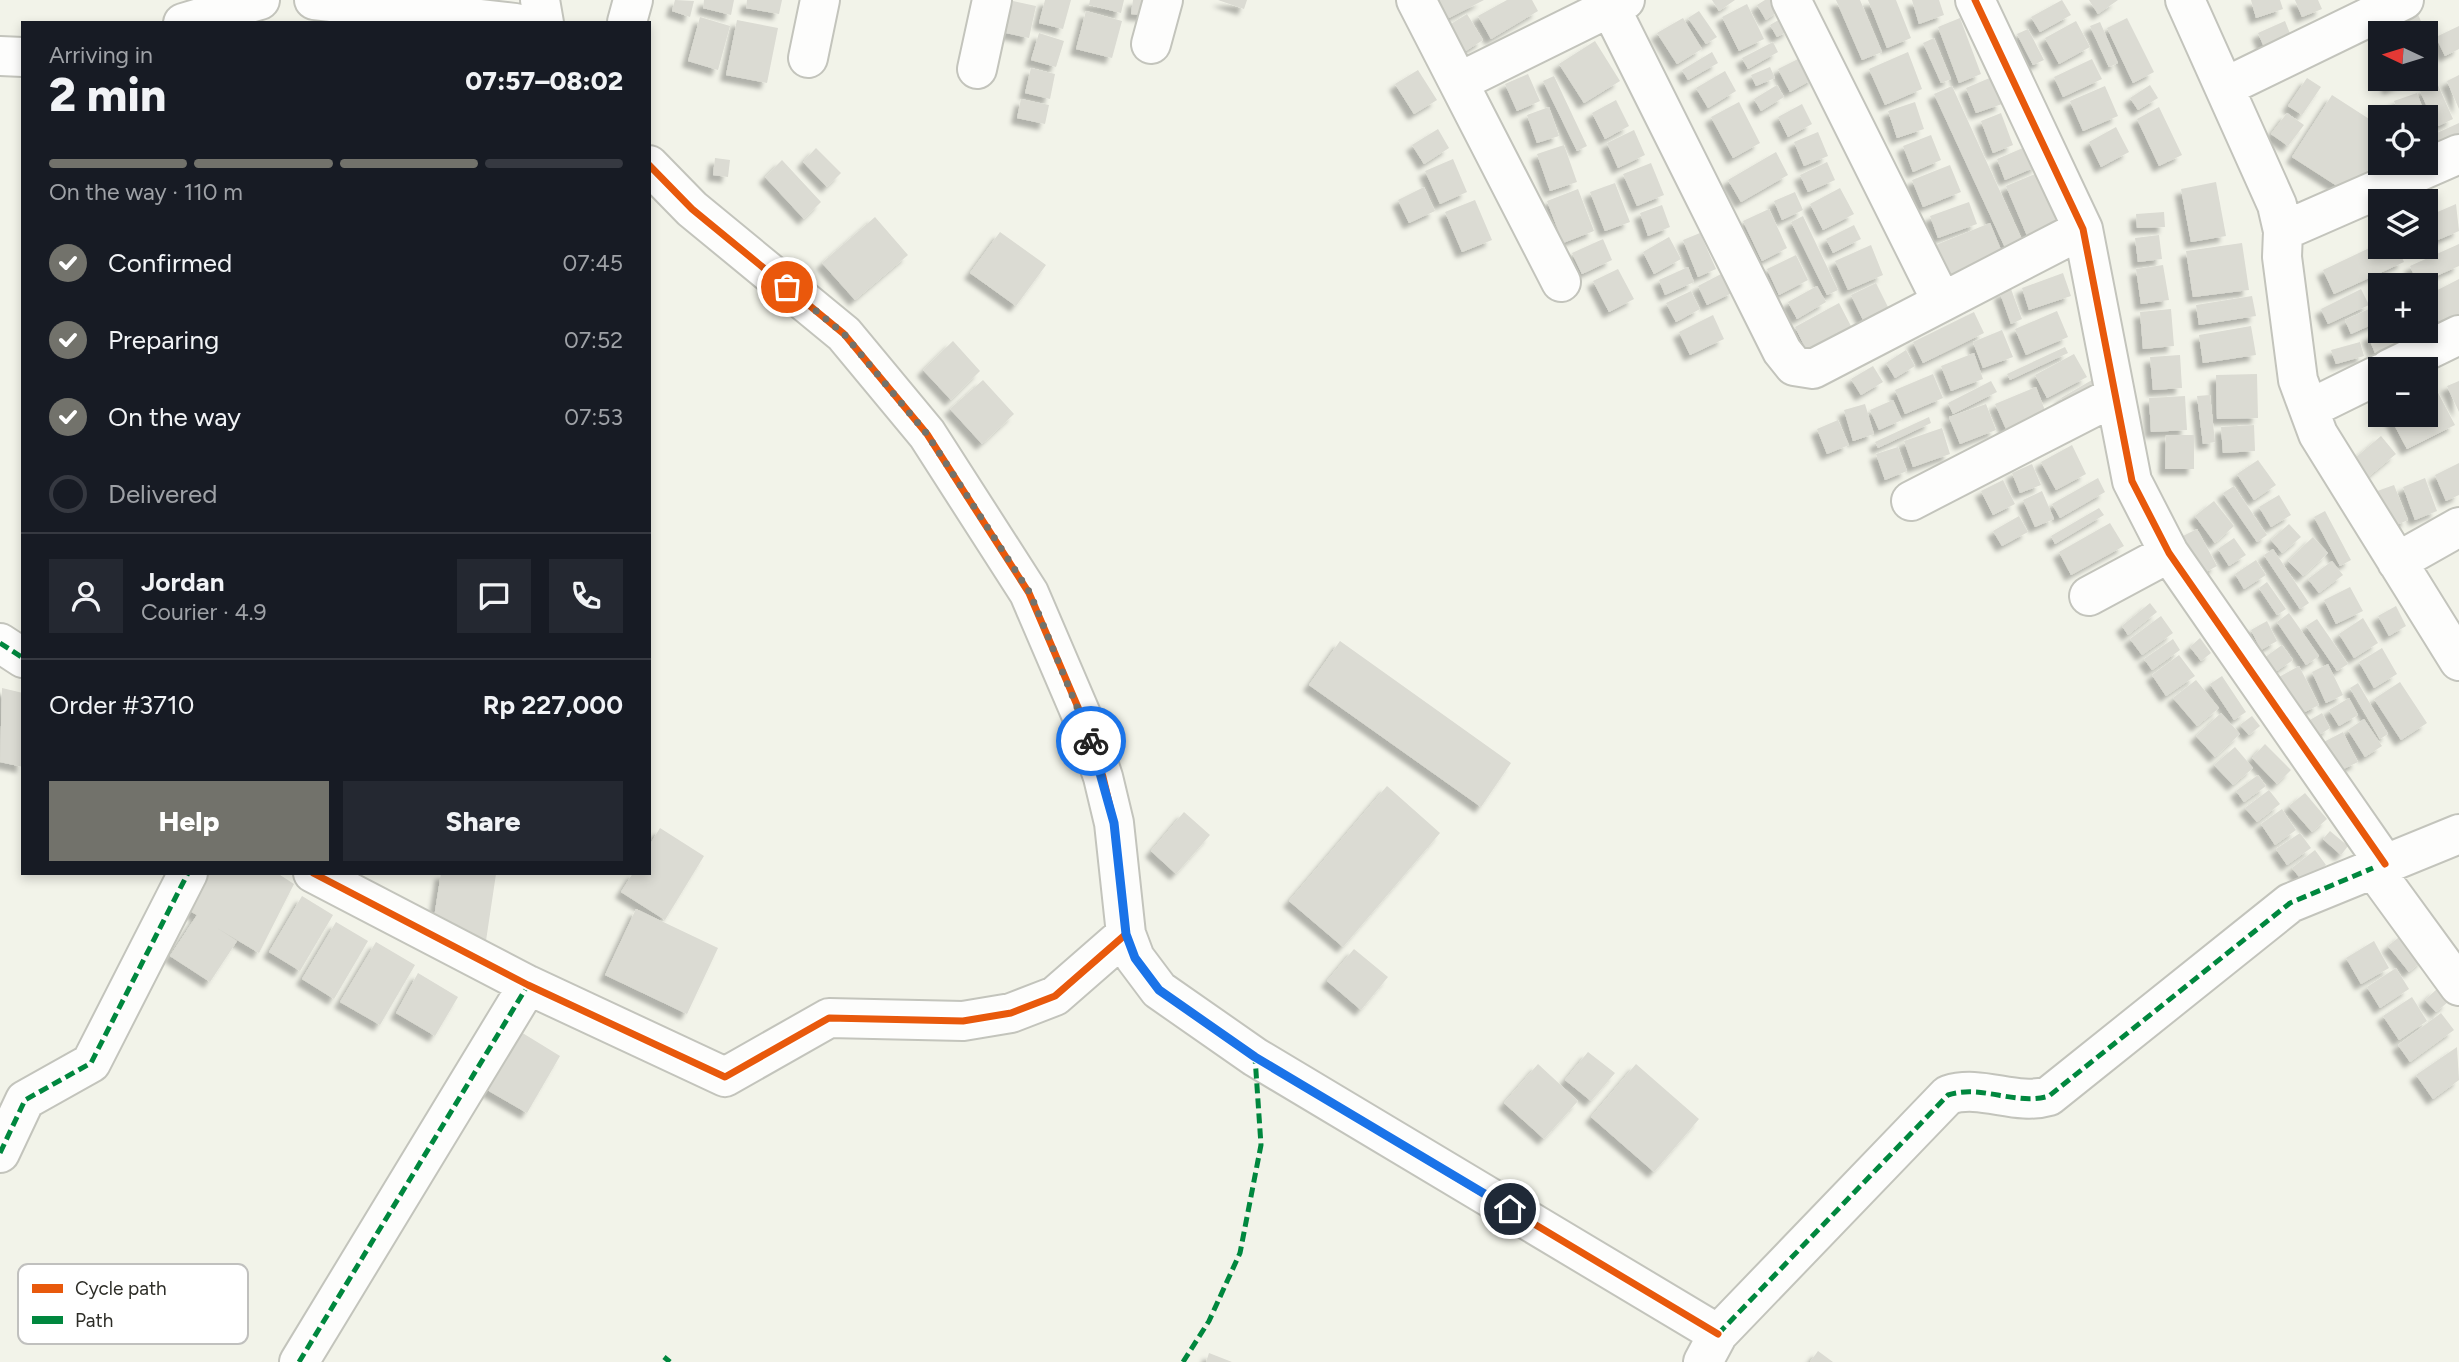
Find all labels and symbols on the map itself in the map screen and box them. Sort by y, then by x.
north arrow [2368,21,2438,91]
pin [757,257,817,317]
courier [1056,706,1126,776]
pin [1480,1179,1540,1239]
legend [18,1264,248,1344]
text: Cycle path [75,1277,167,1300]
text: Path [75,1309,113,1332]

